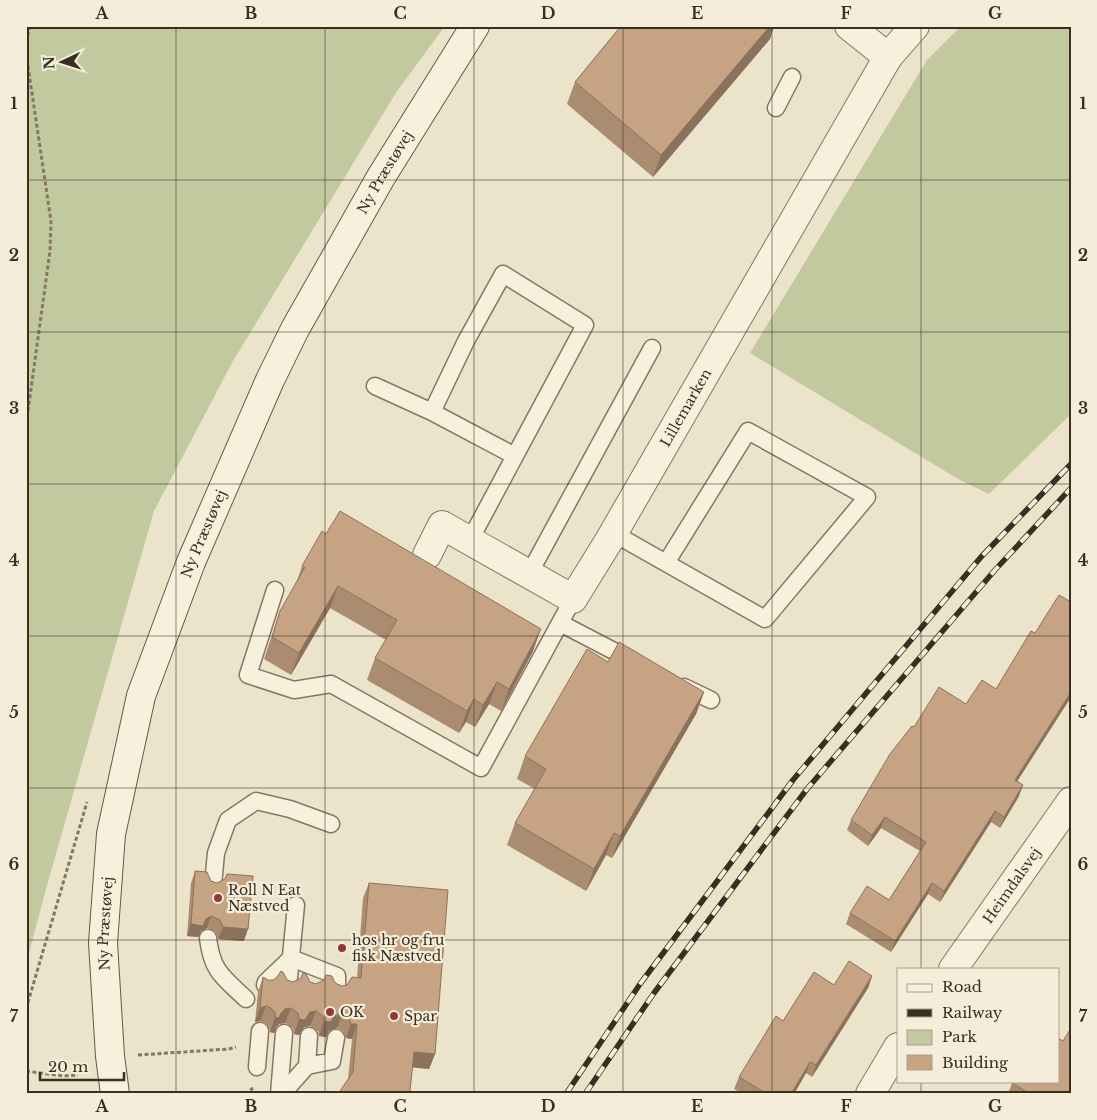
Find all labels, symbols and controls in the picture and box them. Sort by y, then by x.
text: A [95,3,110,23]
text: B [245,3,258,23]
text: C [393,3,407,23]
text: D [541,3,555,23]
text: E [691,3,703,23]
text: F [840,3,852,23]
text: G [988,3,1002,23]
north arrow [38,38,88,88]
text: N [40,56,58,70]
text: 1 [11,93,18,113]
text: 1 [1080,93,1087,113]
street label: Ny Præstøvej [353,127,417,217]
text: 2 [9,245,19,265]
text: 2 [1078,245,1088,265]
street label: Lillemarken [656,365,716,450]
text: 3 [9,398,19,418]
text: 3 [1078,398,1088,418]
street label: Ny Præstøvej [177,487,230,580]
text: 4 [9,550,19,570]
text: 4 [1078,550,1088,570]
text: 5 [9,702,19,722]
text: 5 [1078,702,1088,722]
street label: Heimdalsvej [979,844,1045,927]
text: 6 [9,854,20,874]
text: 6 [1078,854,1089,874]
street label: Ny Præstøvej [94,876,117,971]
place label: Roll N Eat Næstved [228,881,302,915]
marker: Roll N Eat Næstved [212,892,224,904]
place label: hos hr og fru fisk Næstved [352,931,445,965]
marker: hos hr og fru fisk Næstved [336,942,348,954]
legend [897,968,1060,1082]
text: Road [942,977,982,996]
place label: OK [340,1003,365,1021]
text: Railway [942,1003,1003,1022]
text: 7 [10,1006,19,1026]
marker: OK [324,1006,336,1018]
text: 7 [1079,1006,1088,1026]
place label: Spar [404,1007,437,1025]
marker: Spar [388,1010,400,1022]
text: Park [942,1027,978,1046]
scale bar [40,1050,124,1082]
text: Building [942,1053,1009,1072]
text: 20 m [48,1057,88,1076]
text: A [95,1096,110,1116]
text: B [245,1096,258,1116]
text: C [393,1096,407,1116]
text: D [541,1096,555,1116]
text: E [691,1096,703,1116]
text: F [840,1096,852,1116]
text: G [988,1096,1002,1116]

